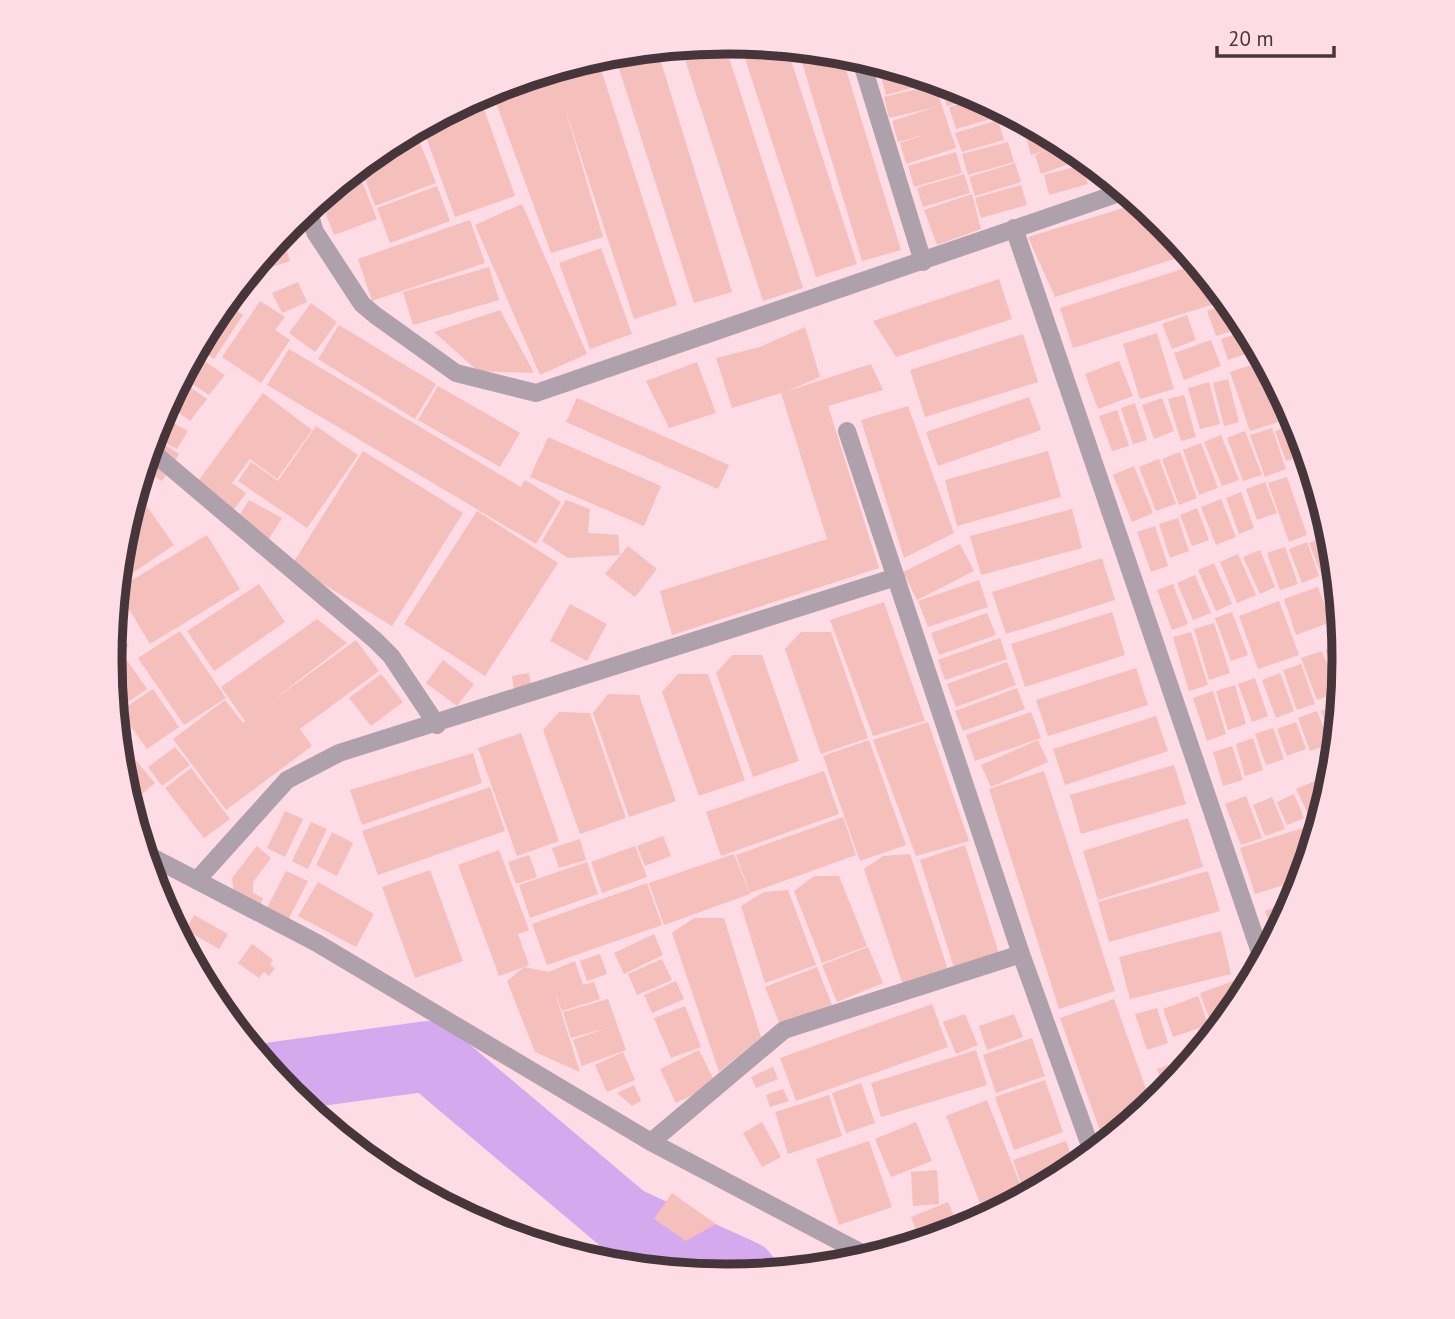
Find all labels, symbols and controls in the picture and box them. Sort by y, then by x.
scale bar [1217,14,1334,58]
text: 20 m [1228,25,1274,52]

